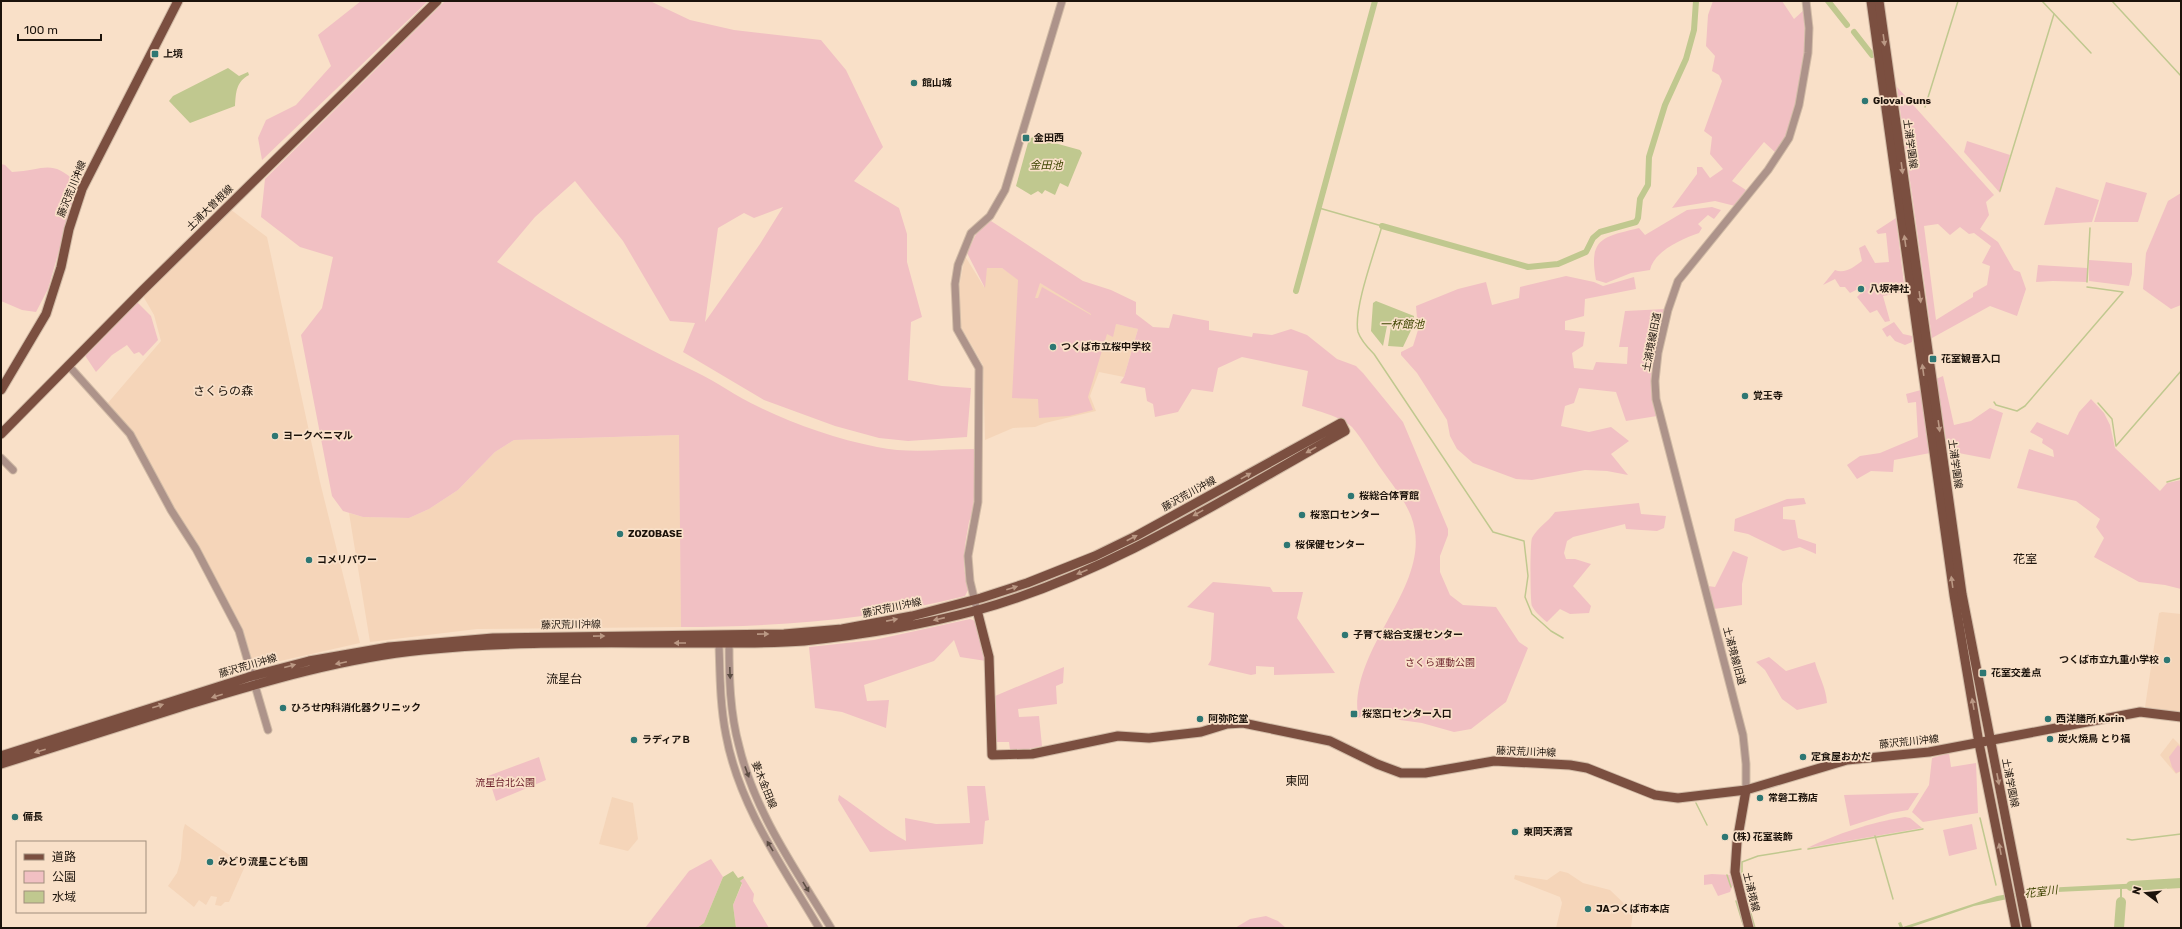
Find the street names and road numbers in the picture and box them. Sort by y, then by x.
street label: 土浦学園線 [1901,118,1919,170]
street label: 藤沢荒川沖線 [55,159,89,219]
street label: 土浦大曽根線 [184,183,236,233]
street label: 土浦境線旧道 [1640,311,1664,373]
street label: 土浦学園線 [1946,438,1964,490]
street label: 藤沢荒川沖線 [1160,474,1218,514]
street label: 藤沢荒川沖線 [861,596,923,620]
street label: 藤沢荒川沖線 [541,618,601,632]
street label: 土浦境線旧道 [1720,625,1748,687]
street label: 藤沢荒川沖線 [218,652,278,680]
street label: 藤沢荒川沖線 [1879,733,1939,751]
street label: 藤沢荒川沖線 [1496,745,1556,759]
street label: 土浦学園線 [1999,757,2021,809]
street label: 妻木金田線 [749,760,779,810]
street label: 土浦境線 [1740,871,1762,913]

